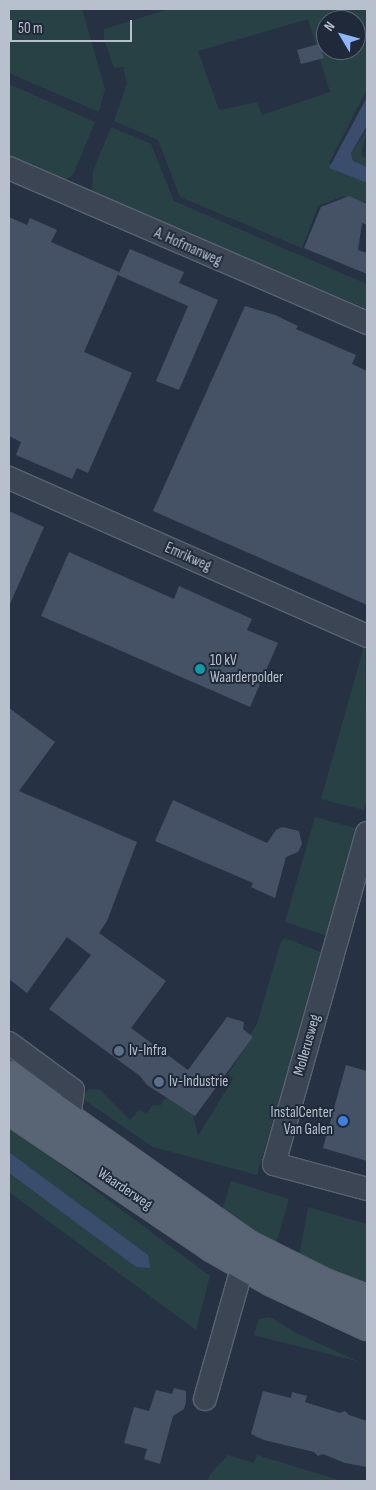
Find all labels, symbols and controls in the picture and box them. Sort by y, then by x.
scale bar [12,10,135,42]
north arrow [316,10,366,60]
text: N [320,18,338,34]
text: 50 m [18,19,43,38]
street label: A. Hofmanweg [151,224,225,270]
street label: Emrikweg [162,539,214,575]
place label: 10 kV Waarderpolder [210,651,283,686]
marker: 10 kV Waarderpolder [194,663,206,675]
street label: Mollerusweg [290,1012,324,1078]
place label: Iv-Infra [129,1042,167,1060]
marker: Iv-Infra [113,1045,125,1057]
place label: Iv-Industrie [169,1073,228,1091]
marker: Iv-Industrie [153,1076,165,1088]
place label: InstalCenter Van Galen [271,1103,333,1138]
marker: InstalCenter Van Galen [337,1115,349,1127]
street label: Waarderweg [94,1164,156,1214]

